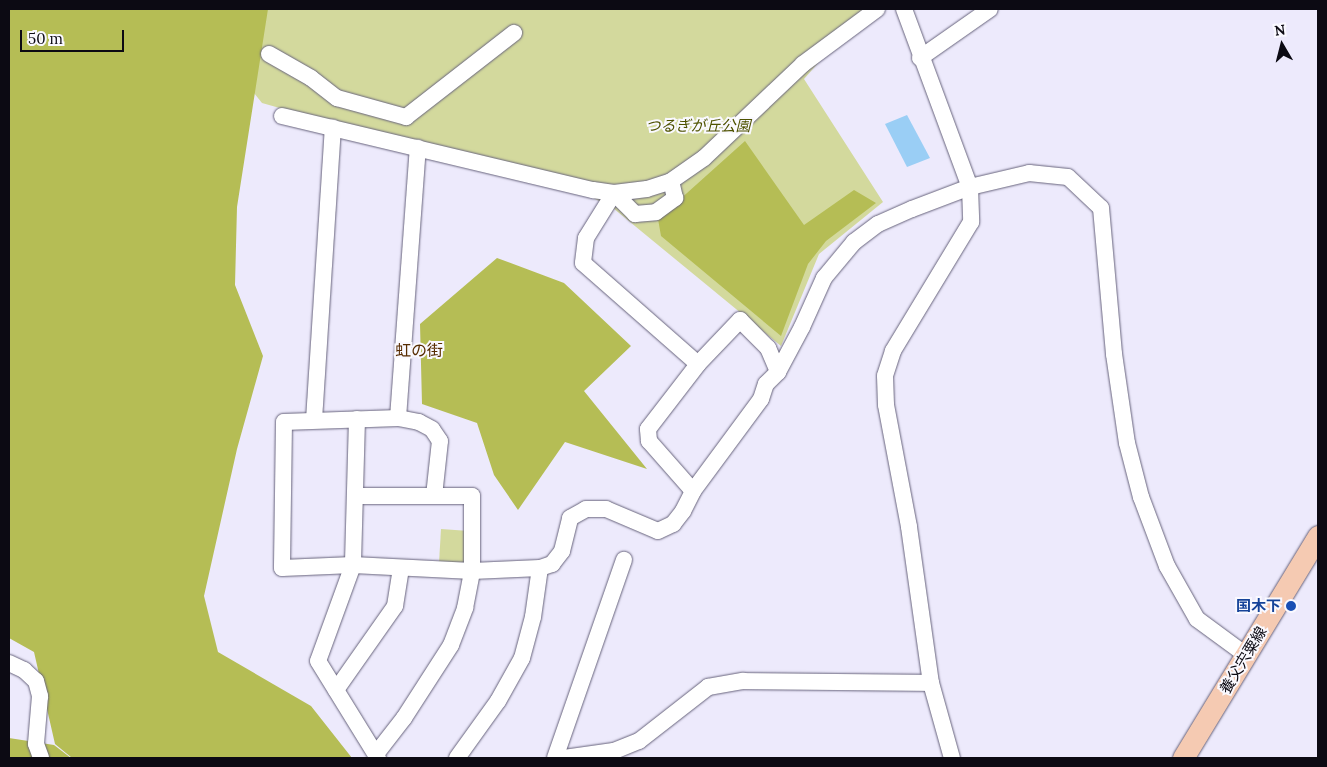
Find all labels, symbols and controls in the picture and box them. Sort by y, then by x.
scale bar [22,20,126,52]
north arrow [1257,20,1307,70]
text: N [1273,20,1287,40]
text: 50 m [28,29,63,48]
park label: つるぎが丘公園 [646,117,750,135]
district label: 虹の街 [395,340,443,360]
place label: 国木下 [1236,597,1281,615]
marker: 国木下 [1285,600,1297,612]
street label: 養父宍粟線 [1216,623,1270,697]

